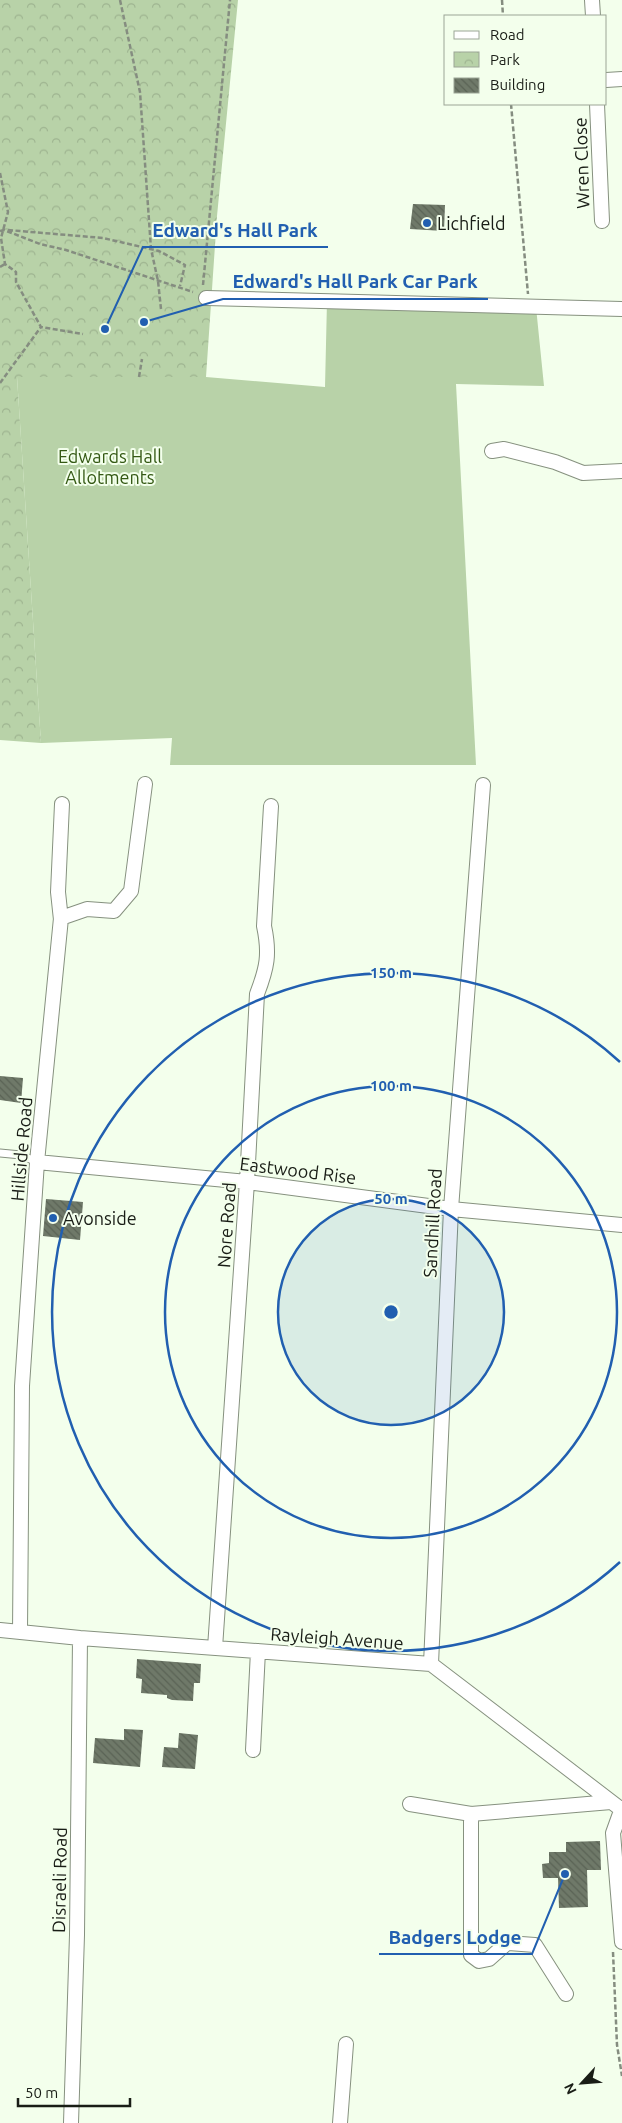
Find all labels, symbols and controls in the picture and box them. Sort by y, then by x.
legend [444,15,607,105]
text: Road [490,26,525,43]
text: Park [490,51,520,68]
text: Building [490,76,545,93]
street label: Wren Close [569,117,593,209]
callout: Edward's Hall Park [143,213,328,247]
place label: Lichfield [437,213,506,233]
marker: Lichfield [421,217,433,229]
text: Edward's Hall Park [152,219,318,241]
callout: Edward's Hall Park Car Park [223,265,488,299]
text: Edward's Hall Park Car Park [232,270,478,292]
park label: Edwards Hall Allotments [58,446,162,487]
text: 150 m [370,964,412,981]
text: 100 m [370,1077,412,1094]
street label: Hillside Road [6,1096,36,1202]
street label: Eastwood Rise [239,1153,357,1187]
street label: Sandhill Road [419,1168,445,1278]
street label: Nore Road [213,1182,239,1268]
text: 50 m [374,1190,408,1207]
place label: Avonside [63,1208,137,1228]
marker: Avonside [47,1212,59,1224]
centre of rings [382,1303,400,1321]
street label: Rayleigh Avenue [270,1623,404,1653]
street label: Disraeli Road [48,1827,70,1933]
callout: Badgers Lodge [379,1920,532,1954]
text: Badgers Lodge [388,1926,522,1948]
north arrow [557,2058,607,2108]
scale bar [18,2076,130,2108]
text: N [561,2080,580,2097]
text: 50 m [25,2084,58,2101]

